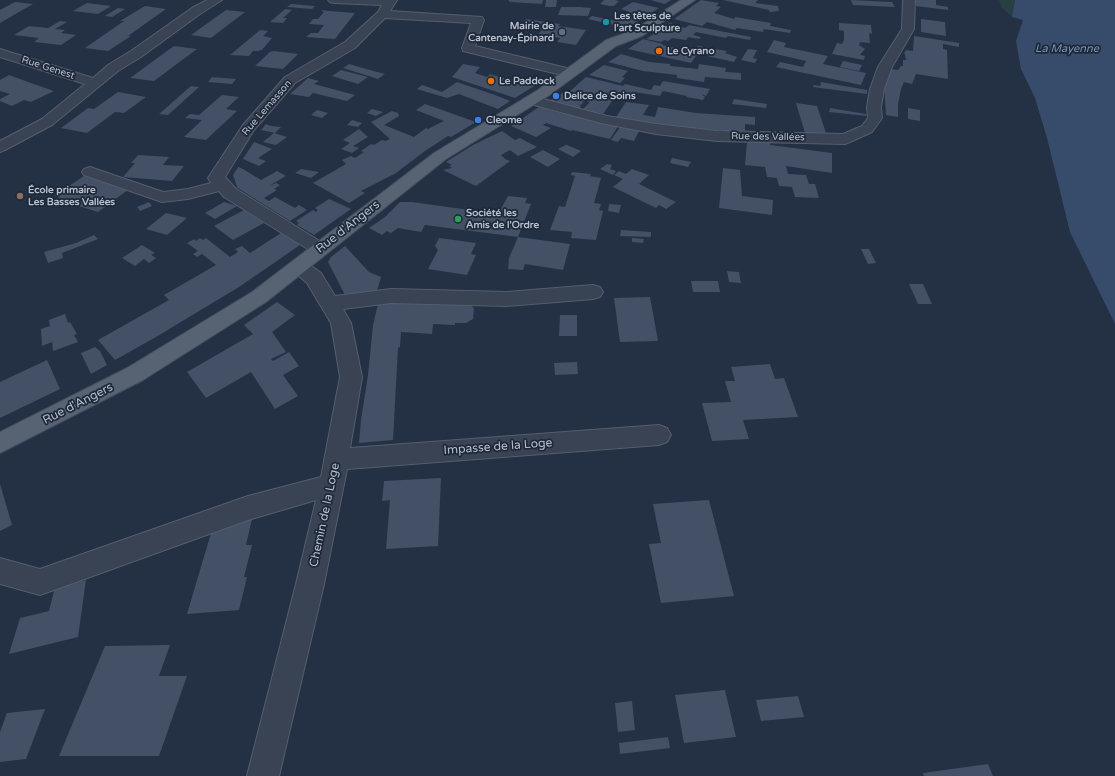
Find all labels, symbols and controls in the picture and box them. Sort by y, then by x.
place label: Les têtes de l'art Sculpture [614,10,680,34]
marker: Les têtes de l'art Sculpture [601,17,611,27]
place label: Mairie de Cantenay-Épinard [468,20,554,44]
marker: Mairie de Cantenay-Épinard [557,27,567,37]
water label: La Mayenne [1035,42,1099,56]
place label: Le Cyrano [667,45,714,57]
marker: Le Cyrano [654,46,664,56]
street label: Rue Genest [20,54,76,82]
place label: Le Paddock [499,75,555,87]
marker: Le Paddock [486,76,496,86]
street label: Rue Lemasson [240,78,294,138]
place label: Delice de Soins [564,90,636,102]
marker: Delice de Soins [551,91,561,101]
place label: Cleome [486,114,522,126]
marker: Cleome [473,115,483,125]
street label: Rue des Vallées [731,130,805,144]
place label: École primaire Les Basses Vallées [28,184,115,208]
marker: École primaire Les Basses Vallées [15,191,25,201]
street label: Rue d'Angers [313,198,383,256]
place label: Société les Amis de l'Ordre [466,207,539,230]
marker: Société les Amis de l'Ordre [453,214,463,224]
street label: Rue d'Angers [40,380,116,428]
street label: Impasse de la Loge [443,436,553,458]
street label: Chemin de la Loge [307,462,343,568]

